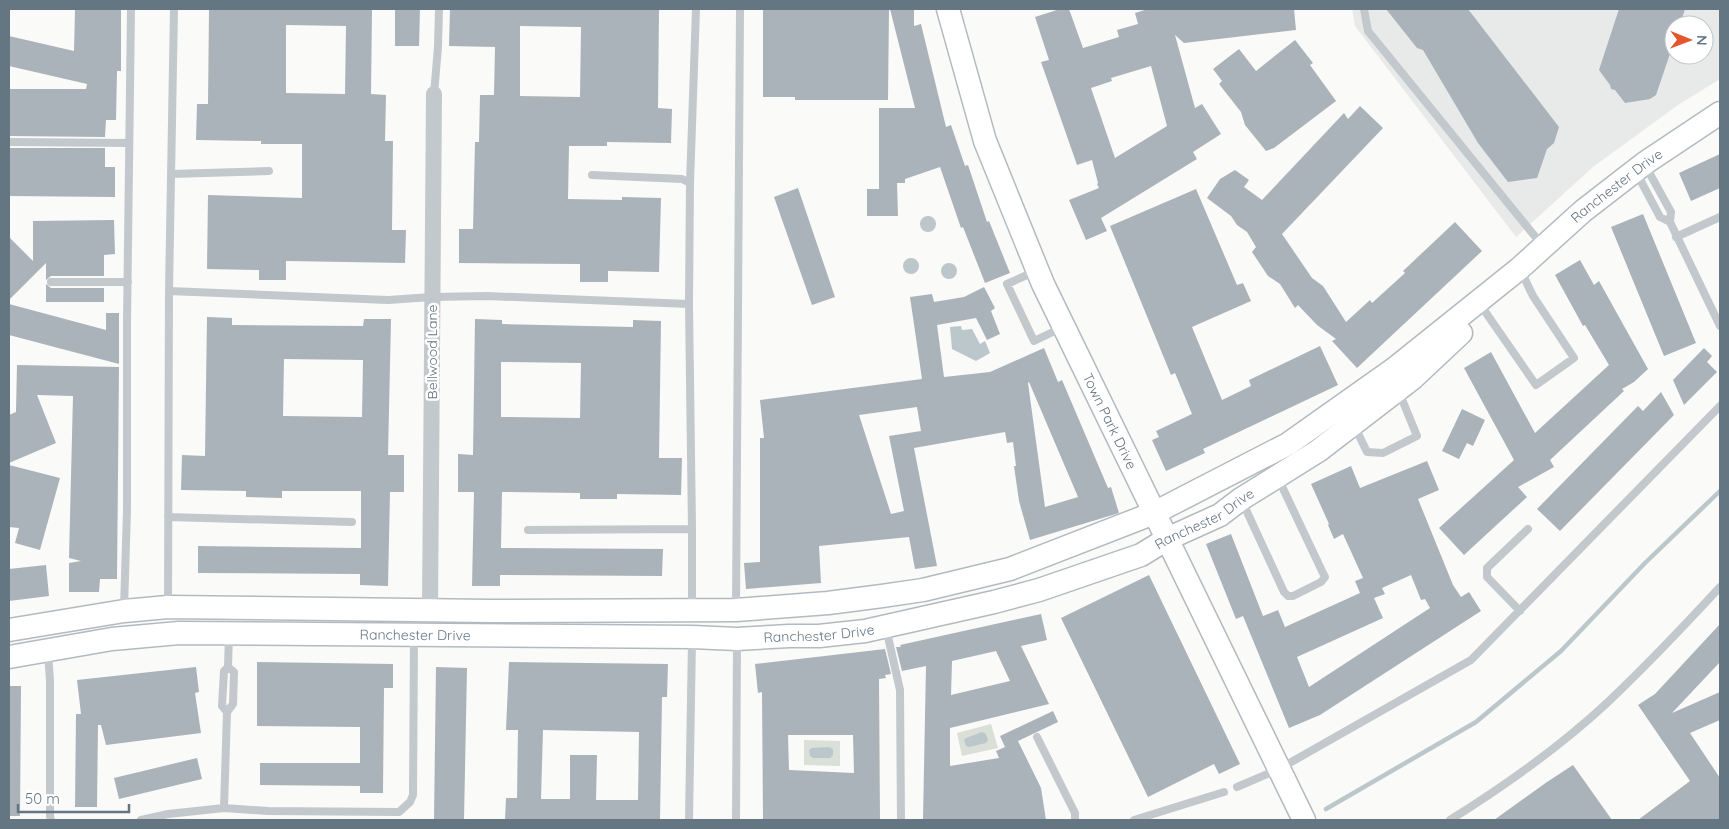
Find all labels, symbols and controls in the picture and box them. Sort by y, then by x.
north arrow [1664,15,1714,65]
text: N [1693,35,1711,46]
street label: Ranchester Drive [1567,145,1666,227]
street label: Bellwood Lane [423,304,441,399]
street label: Town Park Drive [1079,370,1141,472]
street label: Ranchester Drive [1151,484,1257,554]
street label: Ranchester Drive [763,620,876,646]
street label: Ranchester Drive [359,625,471,644]
scale bar [18,782,129,814]
text: 50 m [25,789,60,808]

